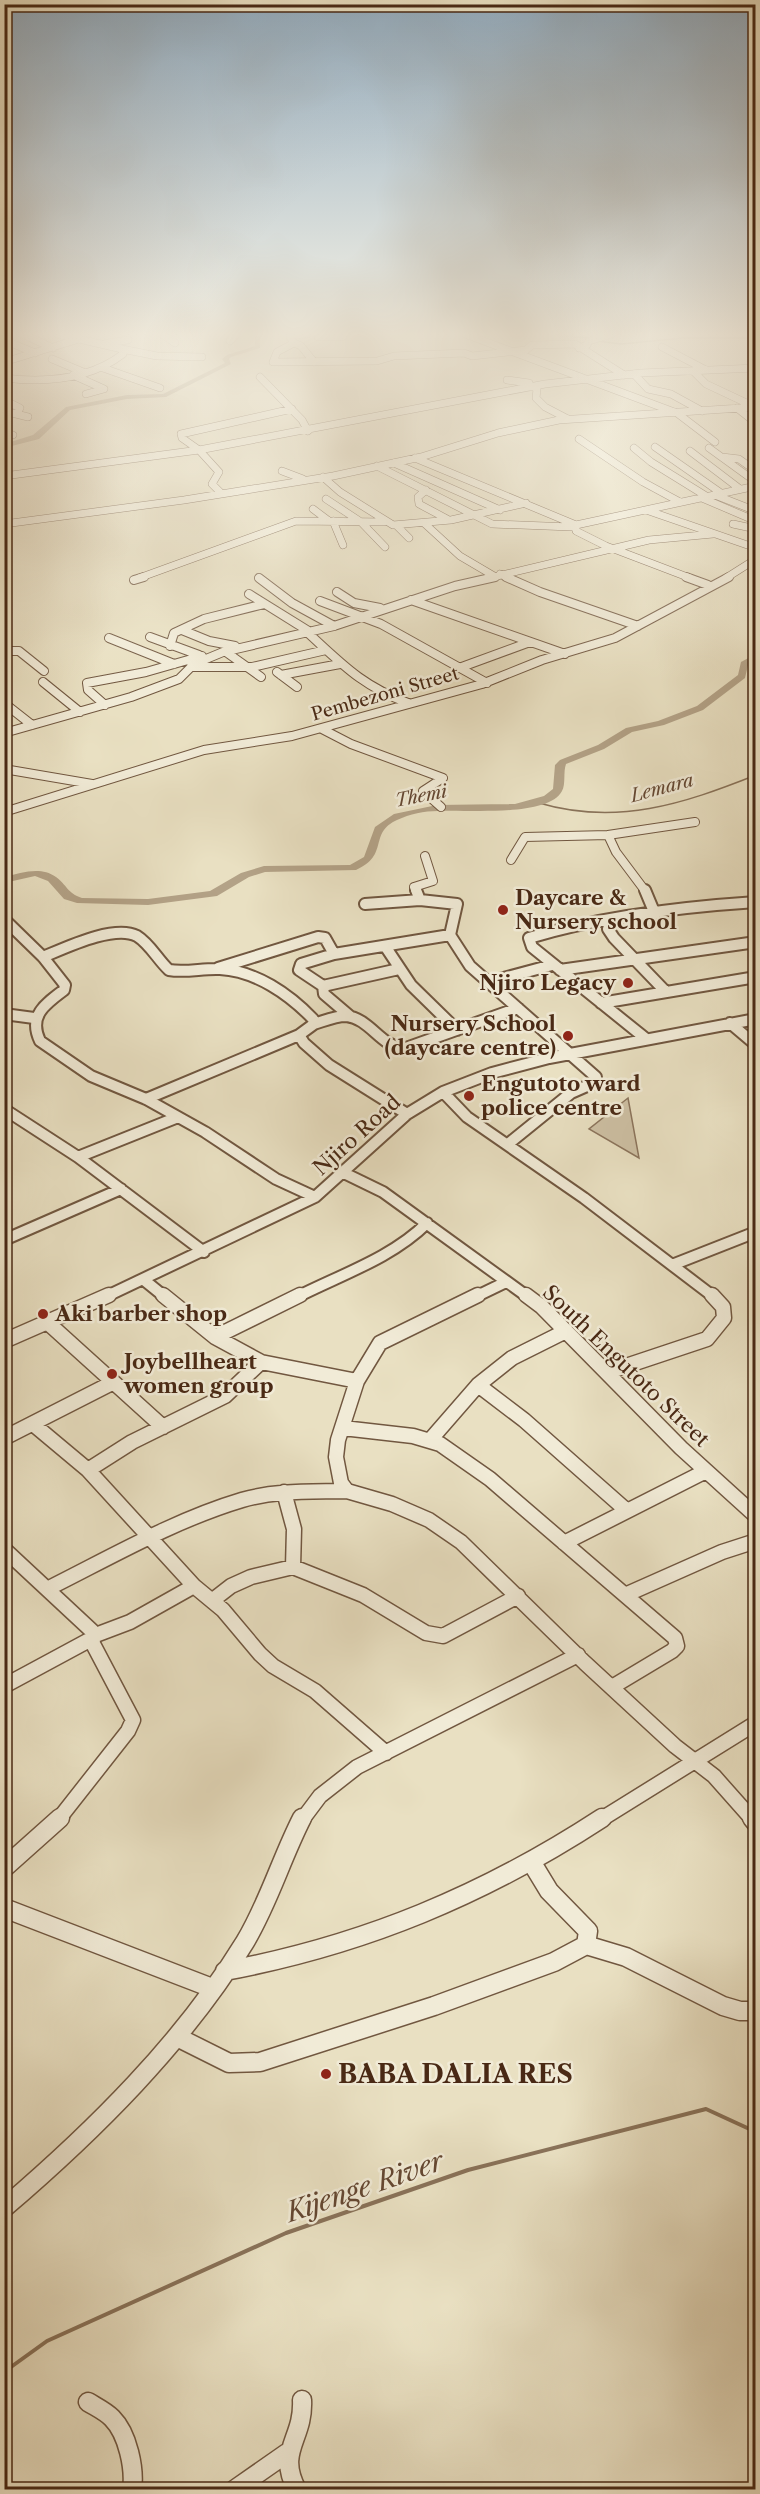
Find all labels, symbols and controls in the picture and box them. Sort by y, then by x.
street label: Pembezoni Street [309,662,462,726]
water label: Lemara [626,769,696,807]
water label: Themi [393,780,450,812]
place label: Daycare & Nursery school [515,885,677,934]
marker: Daycare & Nursery school [496,903,510,917]
place label: Njiro Legacy [479,970,617,995]
marker: Njiro Legacy [621,976,635,990]
place label: Nursery School (daycare centre) [385,1011,556,1060]
marker: Nursery School (daycare centre) [561,1029,575,1043]
place label: Engutoto ward police centre [481,1071,641,1120]
street label: Njiro Road [308,1089,406,1180]
marker: Engutoto ward police centre [462,1089,476,1103]
street label: South Engutoto Street [538,1280,715,1452]
place label: Aki barber shop [54,1301,227,1326]
marker: Aki barber shop [36,1307,50,1321]
place label: Joybellheart women group [120,1349,274,1398]
marker: Joybellheart women group [105,1367,119,1381]
place label: BABA DALIA RES [338,2058,573,2090]
marker: BABA DALIA RES [319,2067,333,2081]
water label: Kijenge River [280,2144,449,2230]

